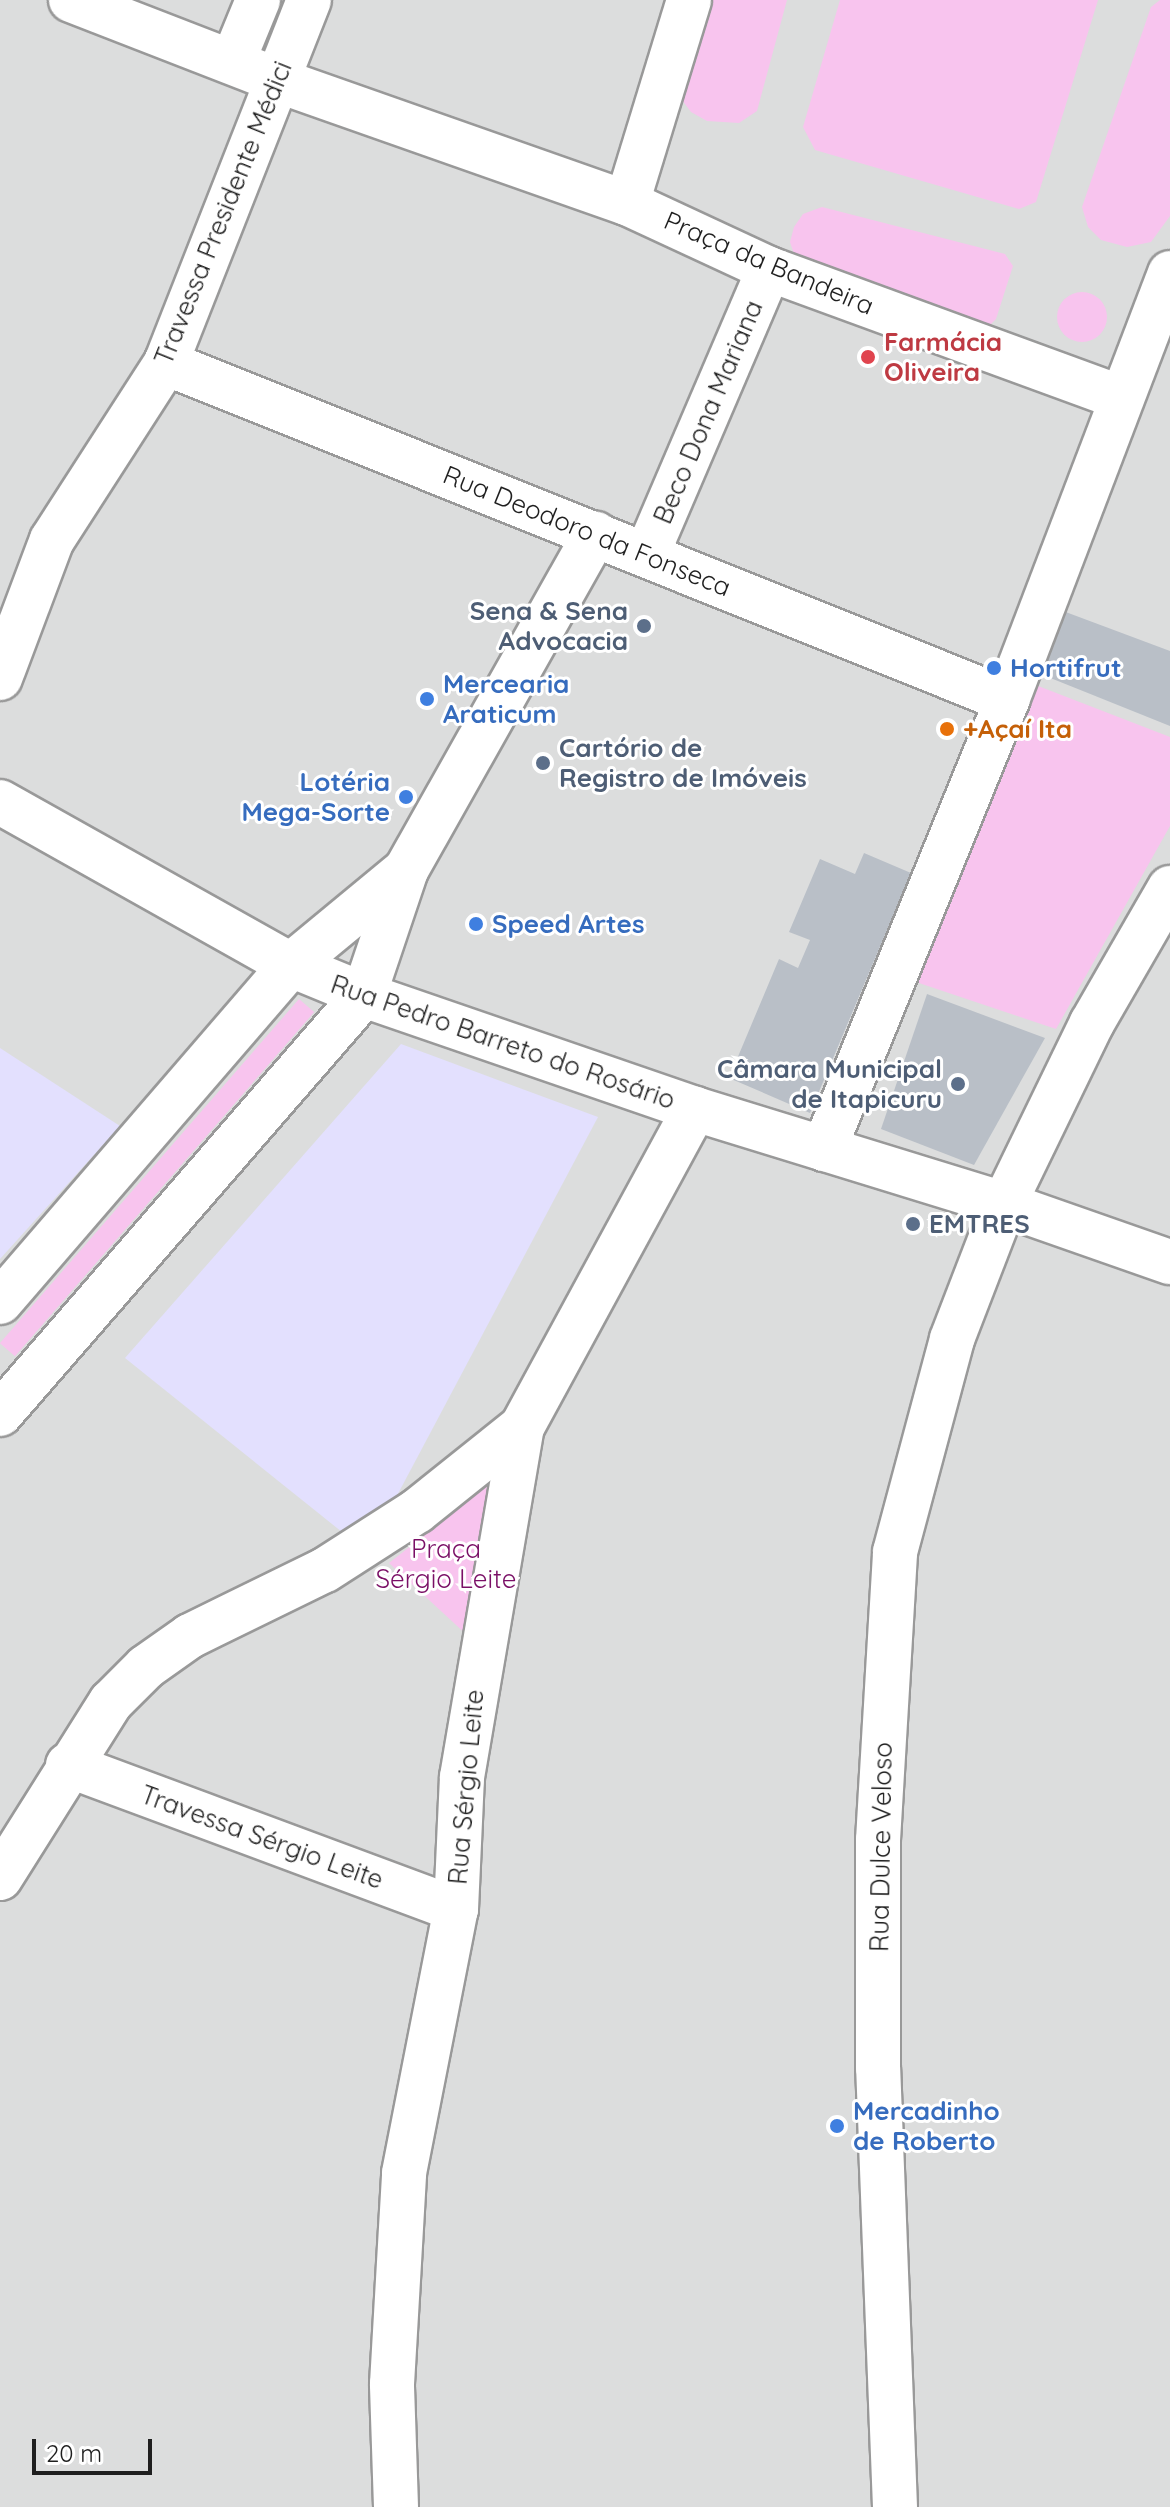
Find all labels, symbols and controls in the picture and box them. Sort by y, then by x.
street label: Travessa Presidente Médici [148,57,298,369]
street label: Praça da Bandeira [659,205,879,321]
street label: Beco Dona Mariana [647,296,769,528]
place label: Farmácia Oliveira [884,326,1002,388]
marker: Farmácia Oliveira [859,348,877,366]
street label: Rua Deodoro da Fonseca [439,459,735,603]
place label: Sena & Sena Advocacia [470,595,628,656]
marker: Sena & Sena Advocacia [635,617,653,635]
place label: Hortifrut [1010,652,1122,684]
marker: Hortifrut [985,659,1003,677]
place label: Mercearia Araticum [443,668,569,730]
marker: Mercearia Araticum [418,690,436,708]
place label: +Açaí Ita [963,713,1072,745]
marker: +Açaí Ita [938,720,956,738]
place label: Cartório de Registro de Imóveis [559,732,807,794]
marker: Cartório de Registro de Imóveis [534,754,552,772]
place label: Lotéria Mega-Sorte [242,766,390,828]
marker: Lotéria Mega-Sorte [397,788,415,806]
place label: Speed Artes [492,908,644,940]
marker: Speed Artes [467,915,485,933]
street label: Rua Pedro Barreto do Rosário [327,968,679,1116]
place label: Câmara Municipal de Itapicuru [717,1053,942,1114]
marker: Câmara Municipal de Itapicuru [949,1075,967,1093]
place label: EMTRES [929,1208,1030,1240]
marker: EMTRES [904,1215,922,1233]
park label: Praça Sérgio Leite [376,1533,516,1594]
street label: Rua Sérgio Leite [442,1688,490,1886]
street label: Rua Dulce Veloso [864,1742,898,1952]
street label: Travessa Sérgio Leite [136,1779,388,1895]
place label: Mercadinho de Roberto [853,2095,1000,2156]
marker: Mercadinho de Roberto [828,2117,846,2135]
scale bar [36,2423,156,2473]
text: 20 m [46,2438,102,2468]

